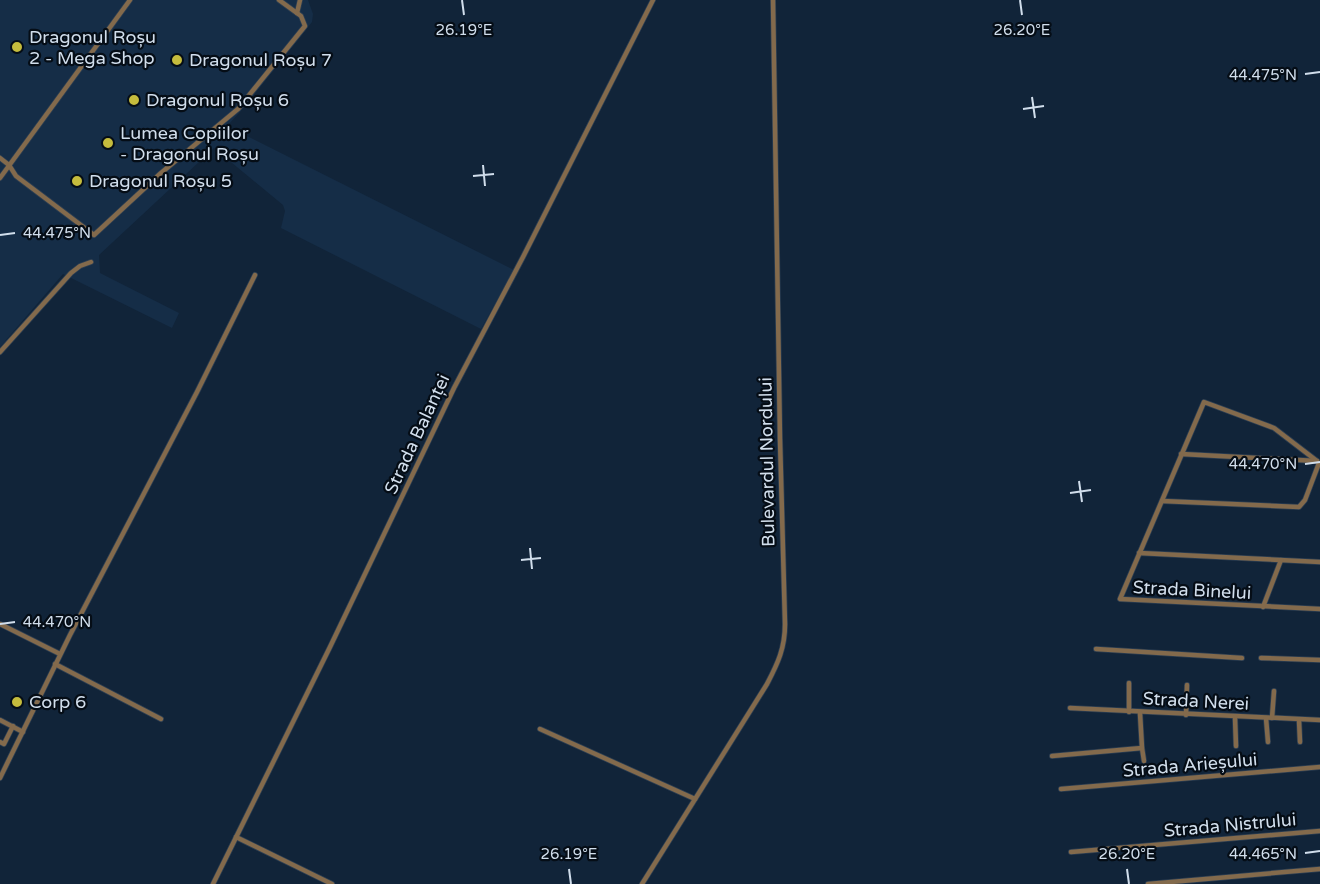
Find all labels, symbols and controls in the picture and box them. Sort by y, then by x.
text: 26.19°E [436,21,492,39]
text: 26.20°E [994,21,1050,39]
place label: Dragonul Roșu 2 - Mega Shop [29,26,156,69]
marker: Dragonul Roșu 2 - Mega Shop [10,40,24,54]
place label: Dragonul Roșu 7 [189,49,332,71]
marker: Dragonul Roșu 7 [170,53,184,67]
text: 44.475°N [1229,66,1297,84]
place label: Dragonul Roșu 6 [146,89,289,111]
marker: Dragonul Roșu 6 [127,93,141,107]
place label: Lumea Copiilor - Dragonul Roșu [120,122,259,165]
marker: Lumea Copiilor - Dragonul Roșu [101,136,115,150]
place label: Dragonul Roșu 5 [89,170,232,192]
marker: Dragonul Roșu 5 [70,174,84,188]
text: 44.475°N [23,224,91,242]
street label: Strada Balanței [380,370,454,498]
street label: Bulevardul Nordului [755,377,779,547]
text: 44.470°N [1229,455,1297,473]
street label: Strada Binelui [1132,576,1252,604]
text: 44.470°N [23,613,91,631]
street label: Strada Nerei [1142,687,1250,715]
place label: Corp 6 [29,691,86,713]
marker: Corp 6 [10,695,24,709]
street label: Strada Arieșului [1122,748,1258,782]
street label: Strada Nistrului [1163,808,1297,842]
text: 26.19°E [541,845,597,863]
text: 26.20°E [1099,845,1155,863]
text: 44.465°N [1229,845,1297,863]

